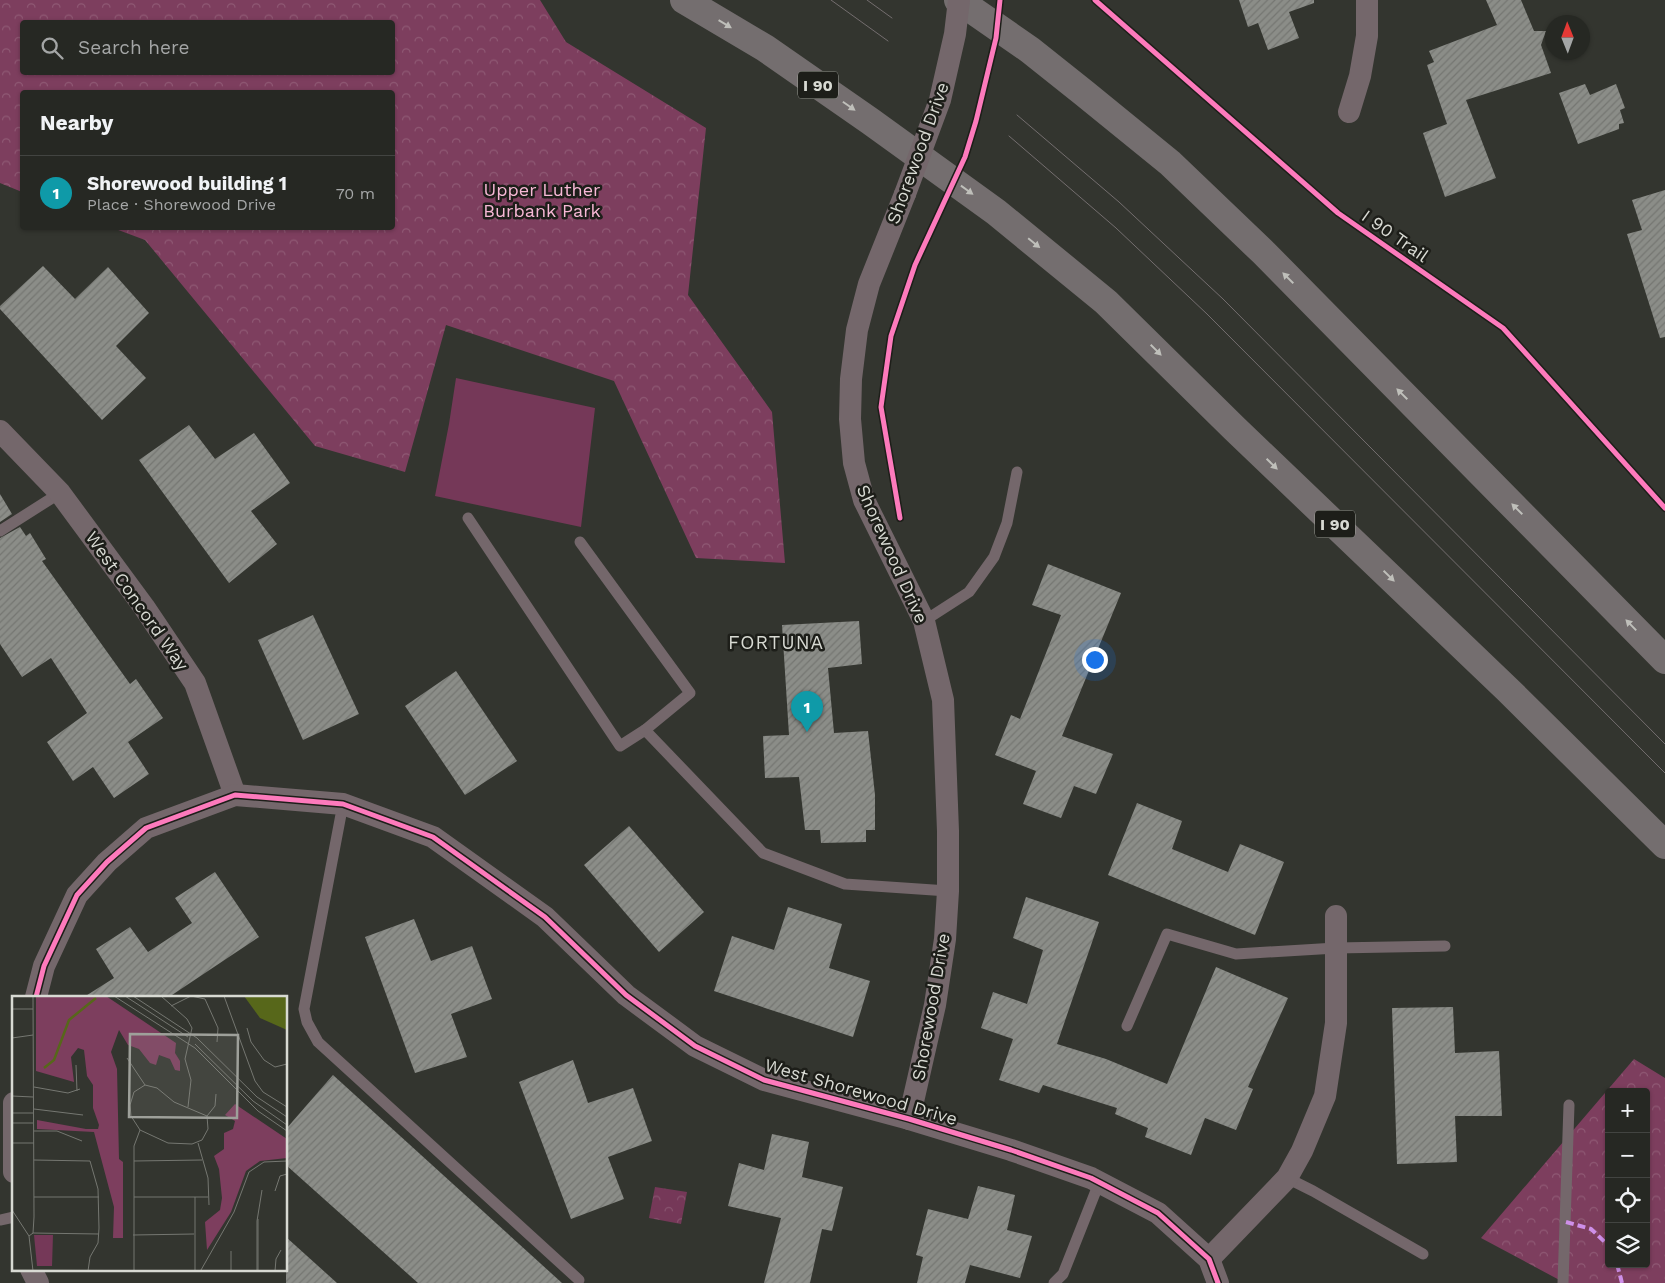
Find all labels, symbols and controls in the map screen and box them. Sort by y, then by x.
north arrow [1545,15,1590,60]
search box [20,20,395,75]
one-way arrow [718,20,731,29]
icon: search [38,34,66,62]
text: Search here [78,36,189,59]
road number: I 90 [798,72,838,98]
street label: Shorewood Drive [882,79,953,227]
one-way arrow [842,101,855,111]
text: Nearby [40,110,113,135]
text: Shorewood building 1 [87,172,287,195]
park label: Upper Luther Burbank Park [483,179,601,221]
text: 1 [53,184,59,203]
text: 70 m [336,184,375,203]
one-way arrow [960,185,973,196]
text: Place · Shorewood Drive [87,195,276,214]
street label: I 90 Trail [1358,205,1433,266]
one-way arrow [1027,237,1040,248]
one-way arrow [1282,273,1294,285]
one-way arrow [1149,344,1161,356]
one-way arrow [1396,388,1408,400]
one-way arrow [1265,458,1277,470]
street label: Shorewood Drive [853,481,932,626]
one-way arrow [1511,504,1523,516]
road number: I 90 [1315,510,1355,538]
street label: West Concord Way [81,527,194,675]
one-way arrow [1383,570,1395,582]
one-way arrow [1625,619,1637,631]
district label: FORTUNA [728,631,824,654]
your location [1082,647,1108,673]
pin: 1 [791,691,823,732]
street label: Shorewood Drive [907,932,954,1082]
inset map [12,996,288,1270]
street label: West Shorewood Drive [762,1054,960,1129]
map controls [1605,1088,1650,1268]
button: + [1605,1088,1650,1133]
button: − [1605,1133,1650,1178]
button: locate [1605,1178,1650,1223]
button: layers [1605,1223,1650,1268]

